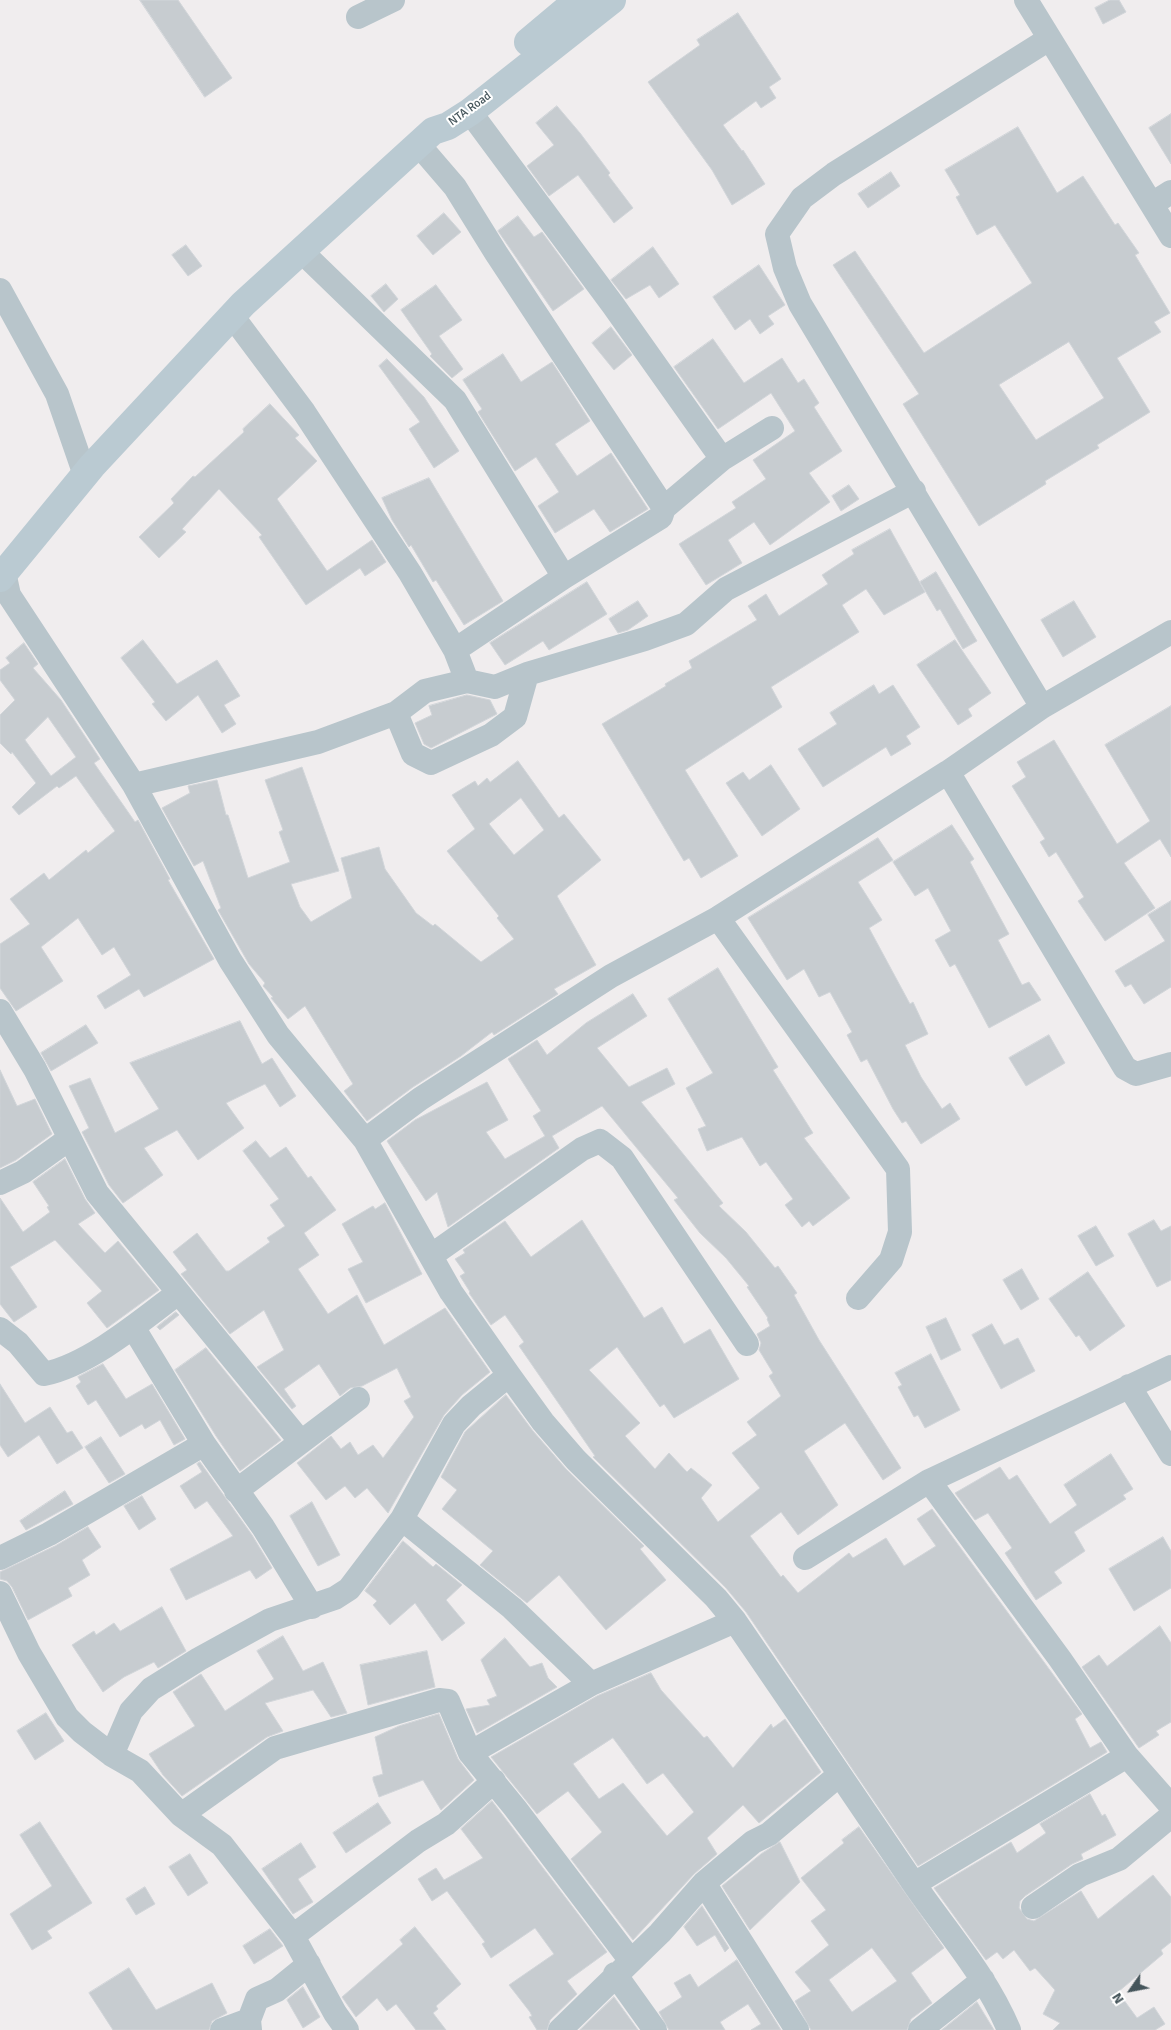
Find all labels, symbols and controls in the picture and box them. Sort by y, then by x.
street label: NTA Road [446,89,494,129]
north arrow [1106,1965,1156,2015]
text: N [1108,1990,1128,2007]

